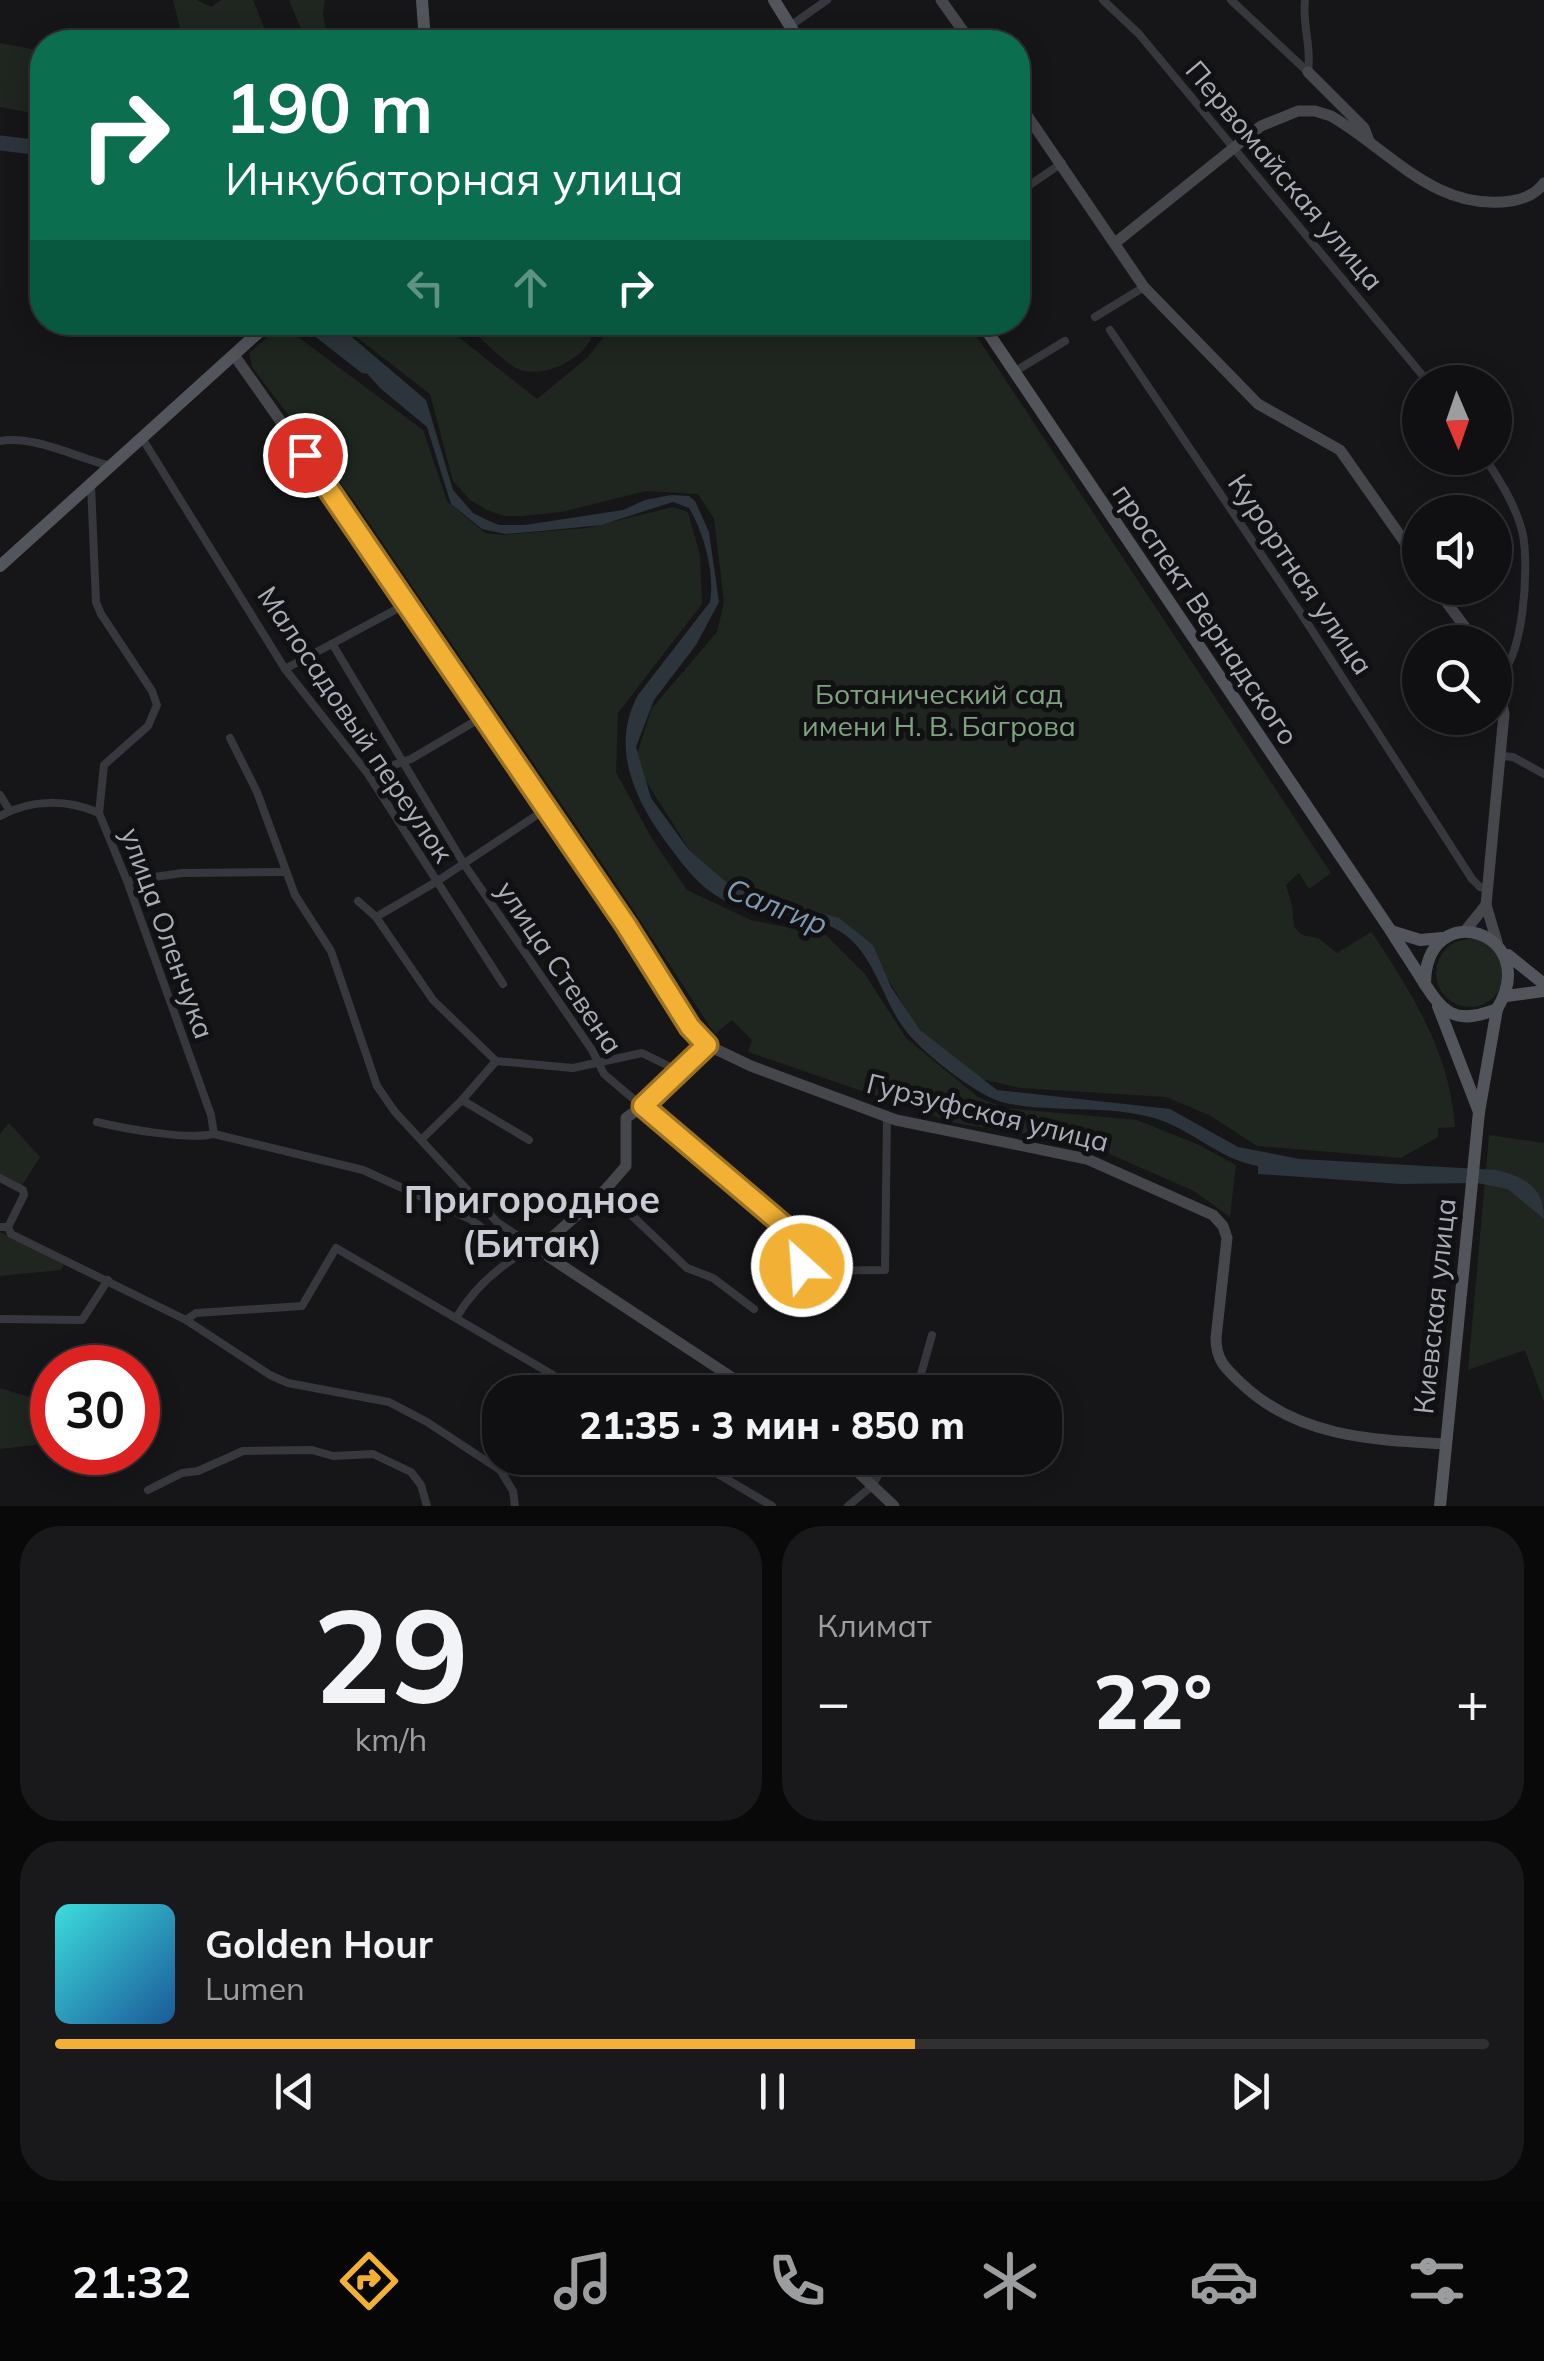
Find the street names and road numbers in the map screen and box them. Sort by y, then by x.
street label: Первомайская улица [1179,53,1391,297]
street label: Курортная улица [1221,467,1381,681]
street label: проспект Вернадского [1105,476,1307,752]
street label: Малосадовый переулок [251,579,462,869]
street label: улица Оленчука [114,823,222,1043]
street label: улица Стевена [489,874,631,1060]
street label: Гурзуфская улица [863,1065,1113,1159]
street label: Киевская улица [1405,1196,1463,1416]

